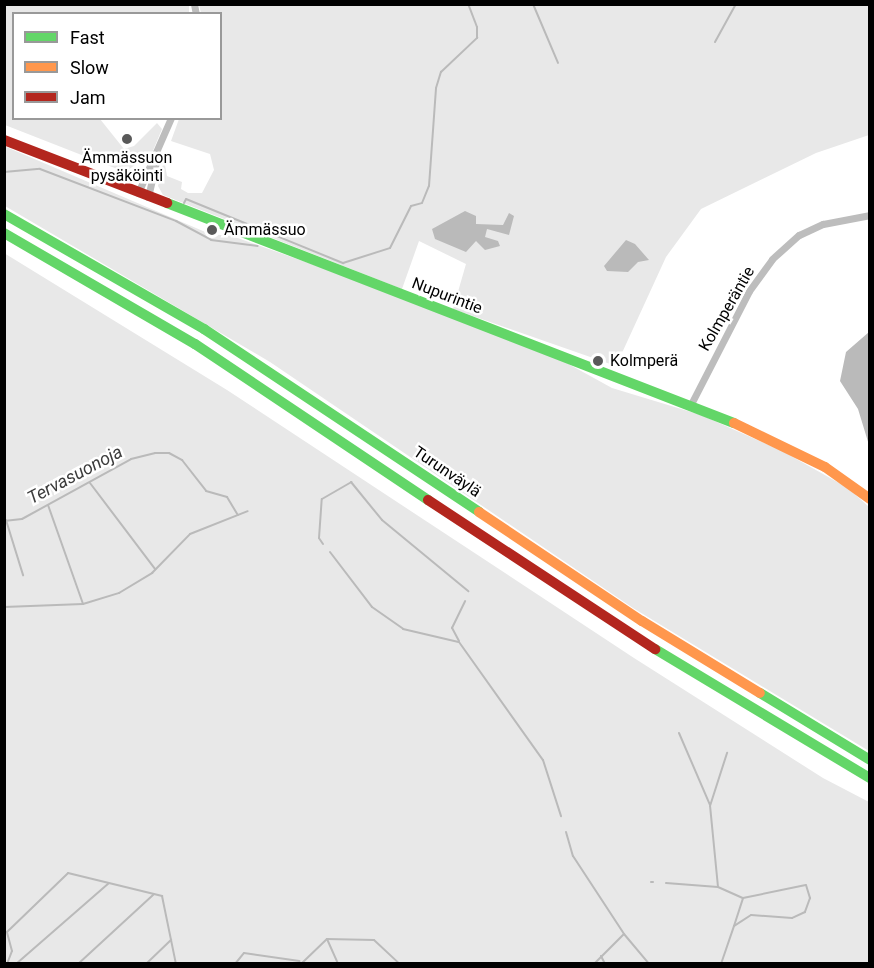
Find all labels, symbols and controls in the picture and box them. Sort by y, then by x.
legend [12,12,222,120]
text: Fast [70,27,105,48]
text: Slow [70,57,109,78]
text: Jam [70,87,106,108]
marker: Ämmässuon pysäköinti [120,132,134,146]
place label: Ämmässuon pysäköinti [82,148,172,186]
place label: Ämmässuo [224,220,306,240]
marker: Ämmässuo [205,223,219,237]
street label: Kolmperäntie [695,263,759,355]
street label: Nupurintie [409,274,485,318]
place label: Kolmperä [610,351,678,371]
marker: Kolmperä [591,354,605,368]
water label: Tervasuonoja [24,441,126,509]
street label: Turunväylä [410,442,484,502]

